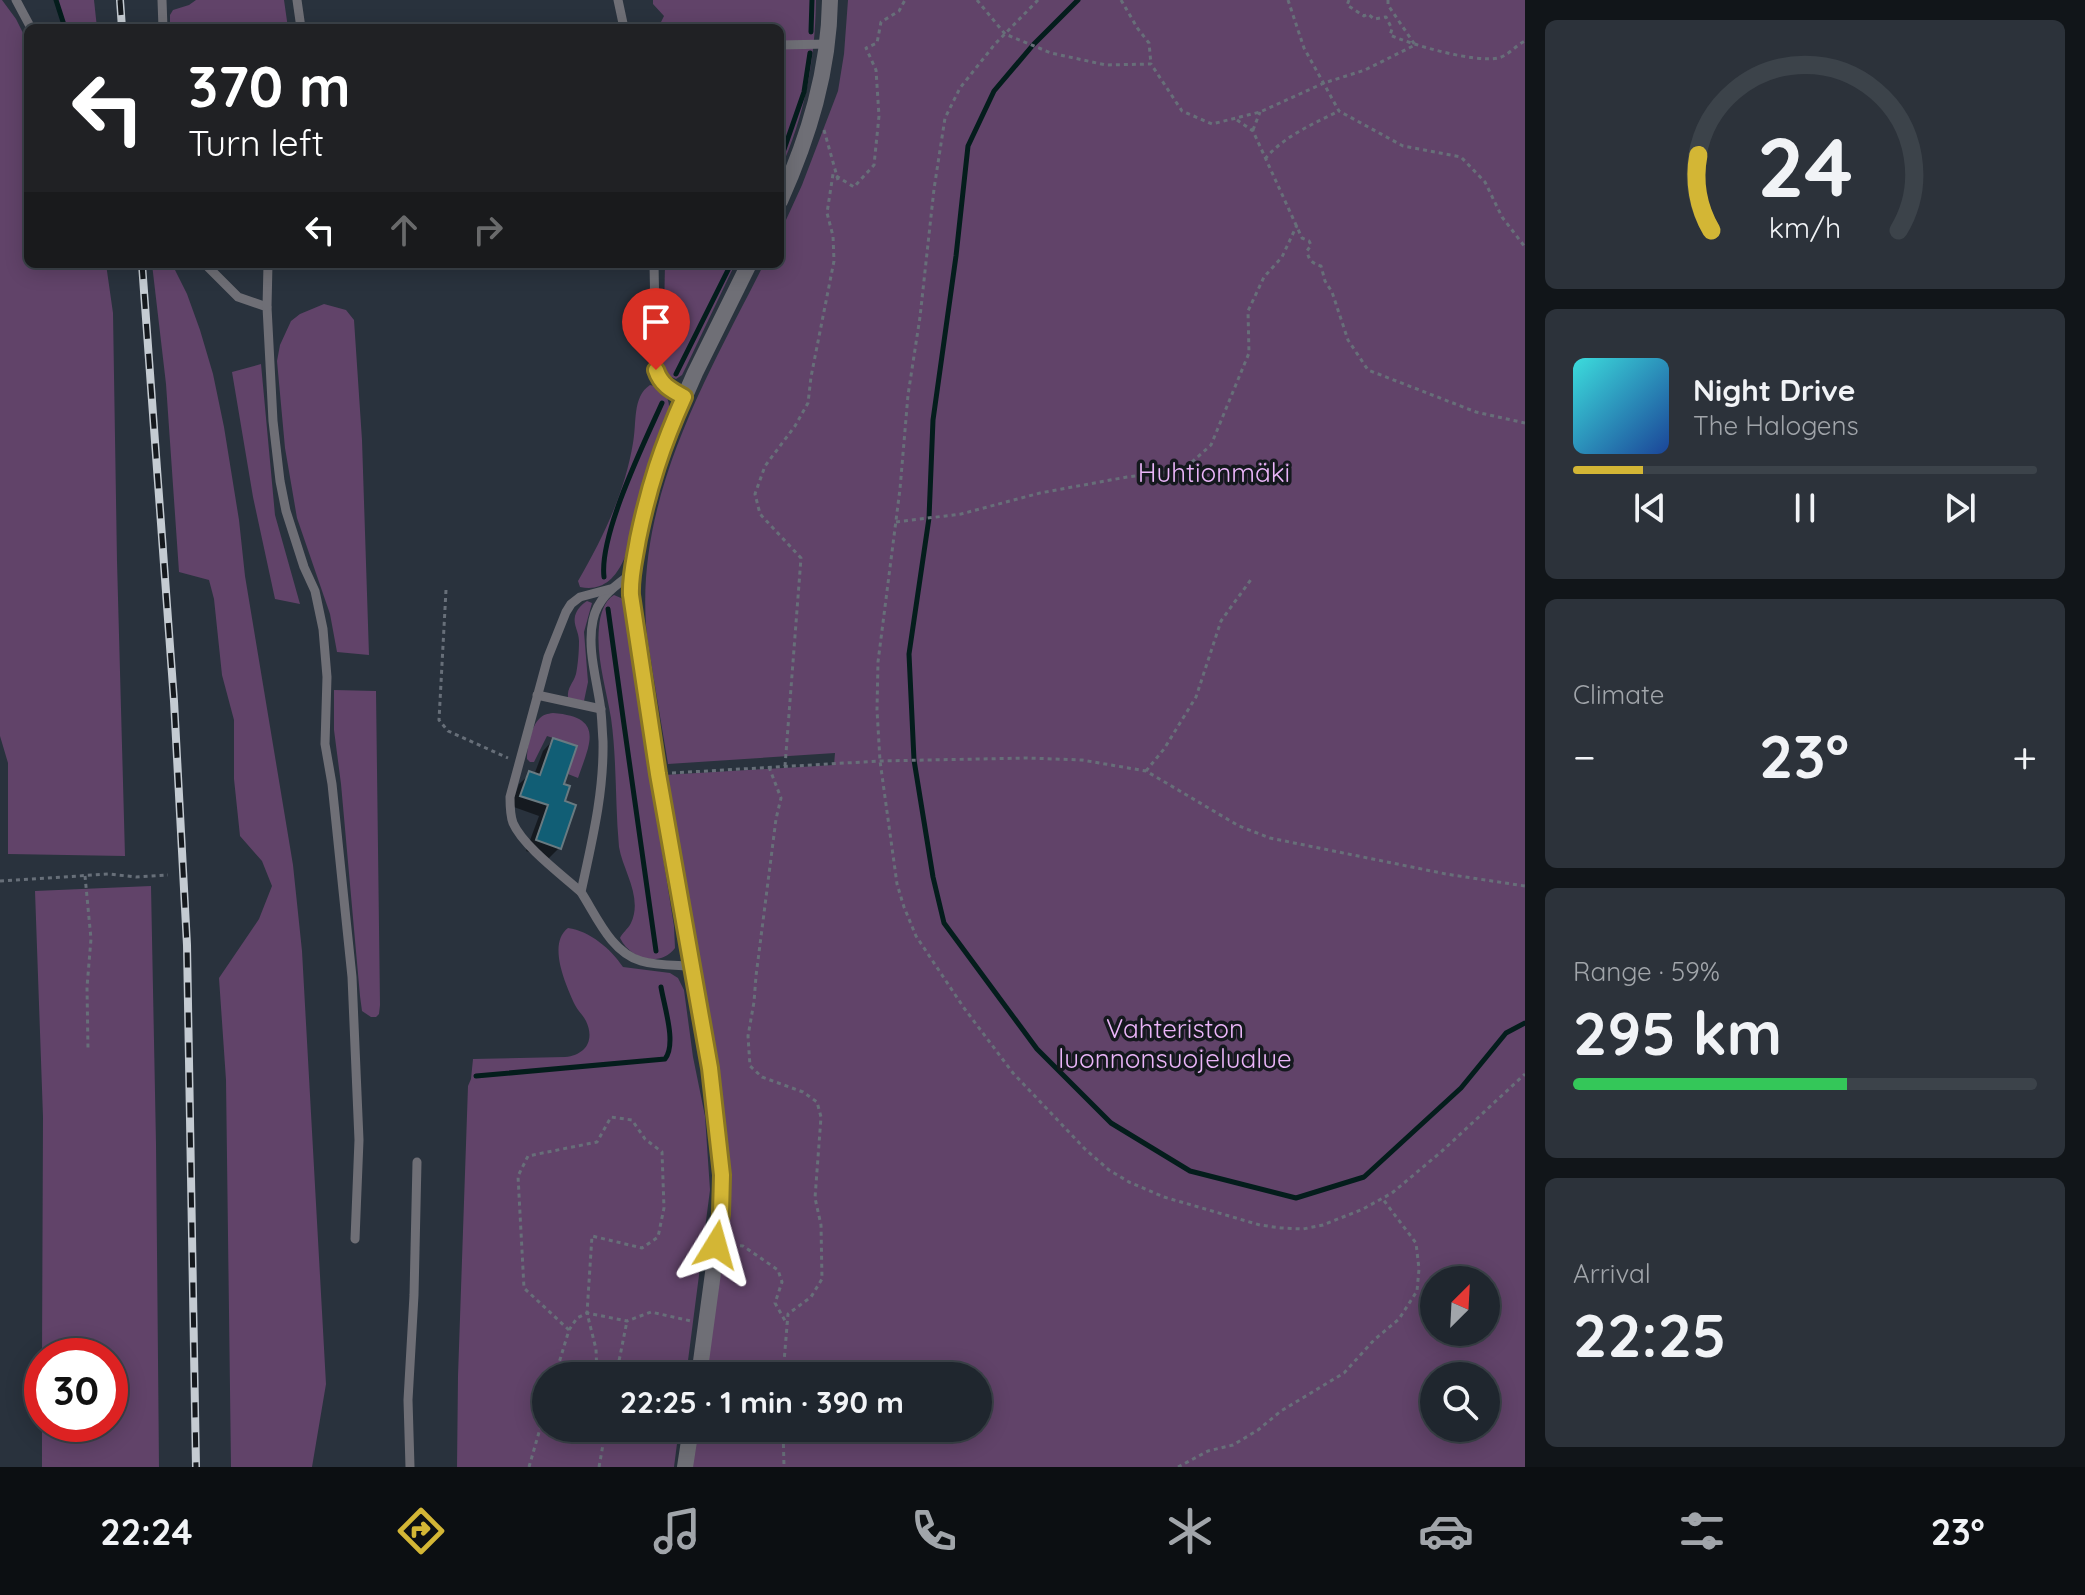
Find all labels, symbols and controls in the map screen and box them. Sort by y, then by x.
text: 370 m [188,51,351,121]
icon: left [56,56,160,160]
text: 24 [1757,113,1853,217]
text: Turn left [188,120,324,165]
icon: left [298,208,342,252]
icon: ahead [382,208,426,252]
icon: right [466,208,510,252]
text: km/h [1769,209,1841,245]
pin [622,288,690,370]
icon: arrive [634,300,678,344]
text: Night Drive [1693,371,1855,409]
text: The Halogens [1693,409,1859,442]
park label: Huhtionmäki [1138,456,1290,489]
icon: previous [1628,486,1672,530]
icon: pause [1783,486,1827,530]
icon: next [1938,486,1982,530]
text: Climate [1573,678,1664,711]
text: 23° [1759,718,1849,793]
text: − [1573,729,1596,784]
text: + [2012,729,2037,784]
text: Range · 59% [1573,955,1720,988]
text: 295 km [1573,995,1782,1070]
park label: Vahteriston luonnonsuojelualue [1058,1012,1292,1075]
position arrow [674,1203,758,1287]
text: Arrival [1573,1257,1651,1290]
north arrow [1420,1266,1500,1346]
map controls [1420,1266,1500,1442]
text: 22:25 [1573,1297,1726,1372]
speed limit sign: 30 [24,1338,128,1442]
button: search [1420,1362,1500,1442]
text: 22:25 · 1 min · 390 m [620,1383,904,1421]
icon: directions [393,1503,449,1559]
icon: music [649,1503,705,1559]
icon: phone [906,1503,962,1559]
icon: climate [1162,1503,1218,1559]
icon: car [1418,1503,1474,1559]
icon: filters [1674,1503,1730,1559]
text: 22:24 [100,1509,193,1554]
text: 23° [1931,1509,1985,1554]

